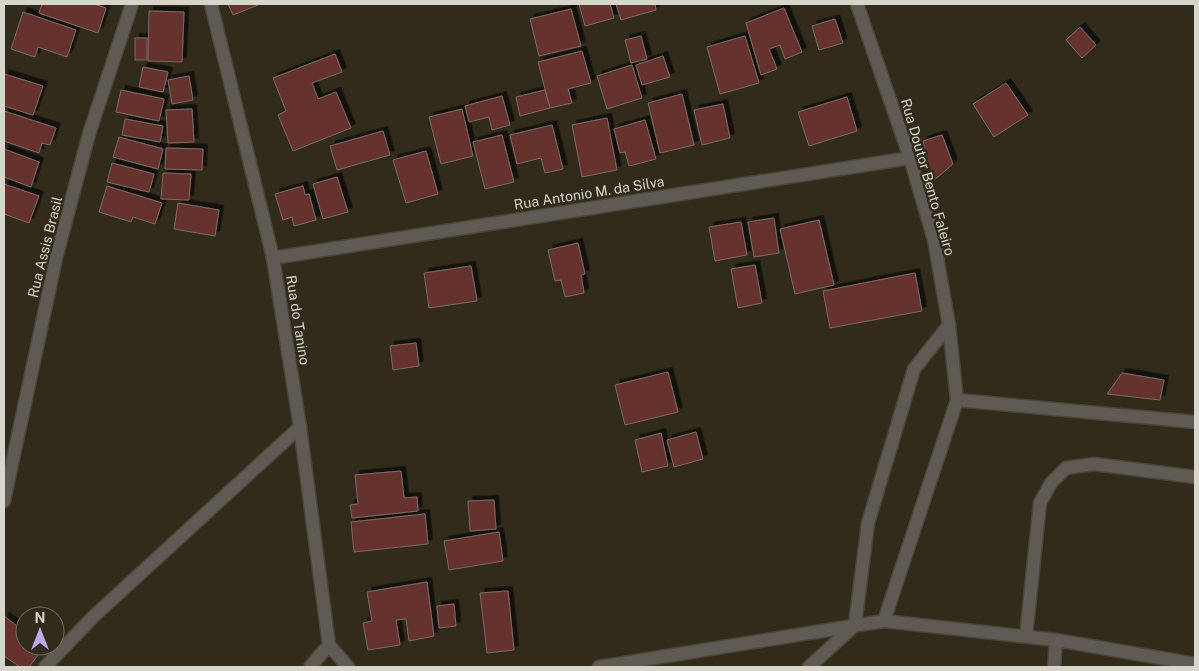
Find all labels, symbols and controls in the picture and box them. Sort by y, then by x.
street label: Rua Doutor Bento Faleiro [898,97,958,257]
street label: Rua Antonio M. da Silva [513,173,665,213]
street label: Rua Assis Brasil [25,195,65,299]
street label: Rua do Tanino [283,274,313,366]
north arrow [15,606,65,656]
text: N [35,610,45,626]

